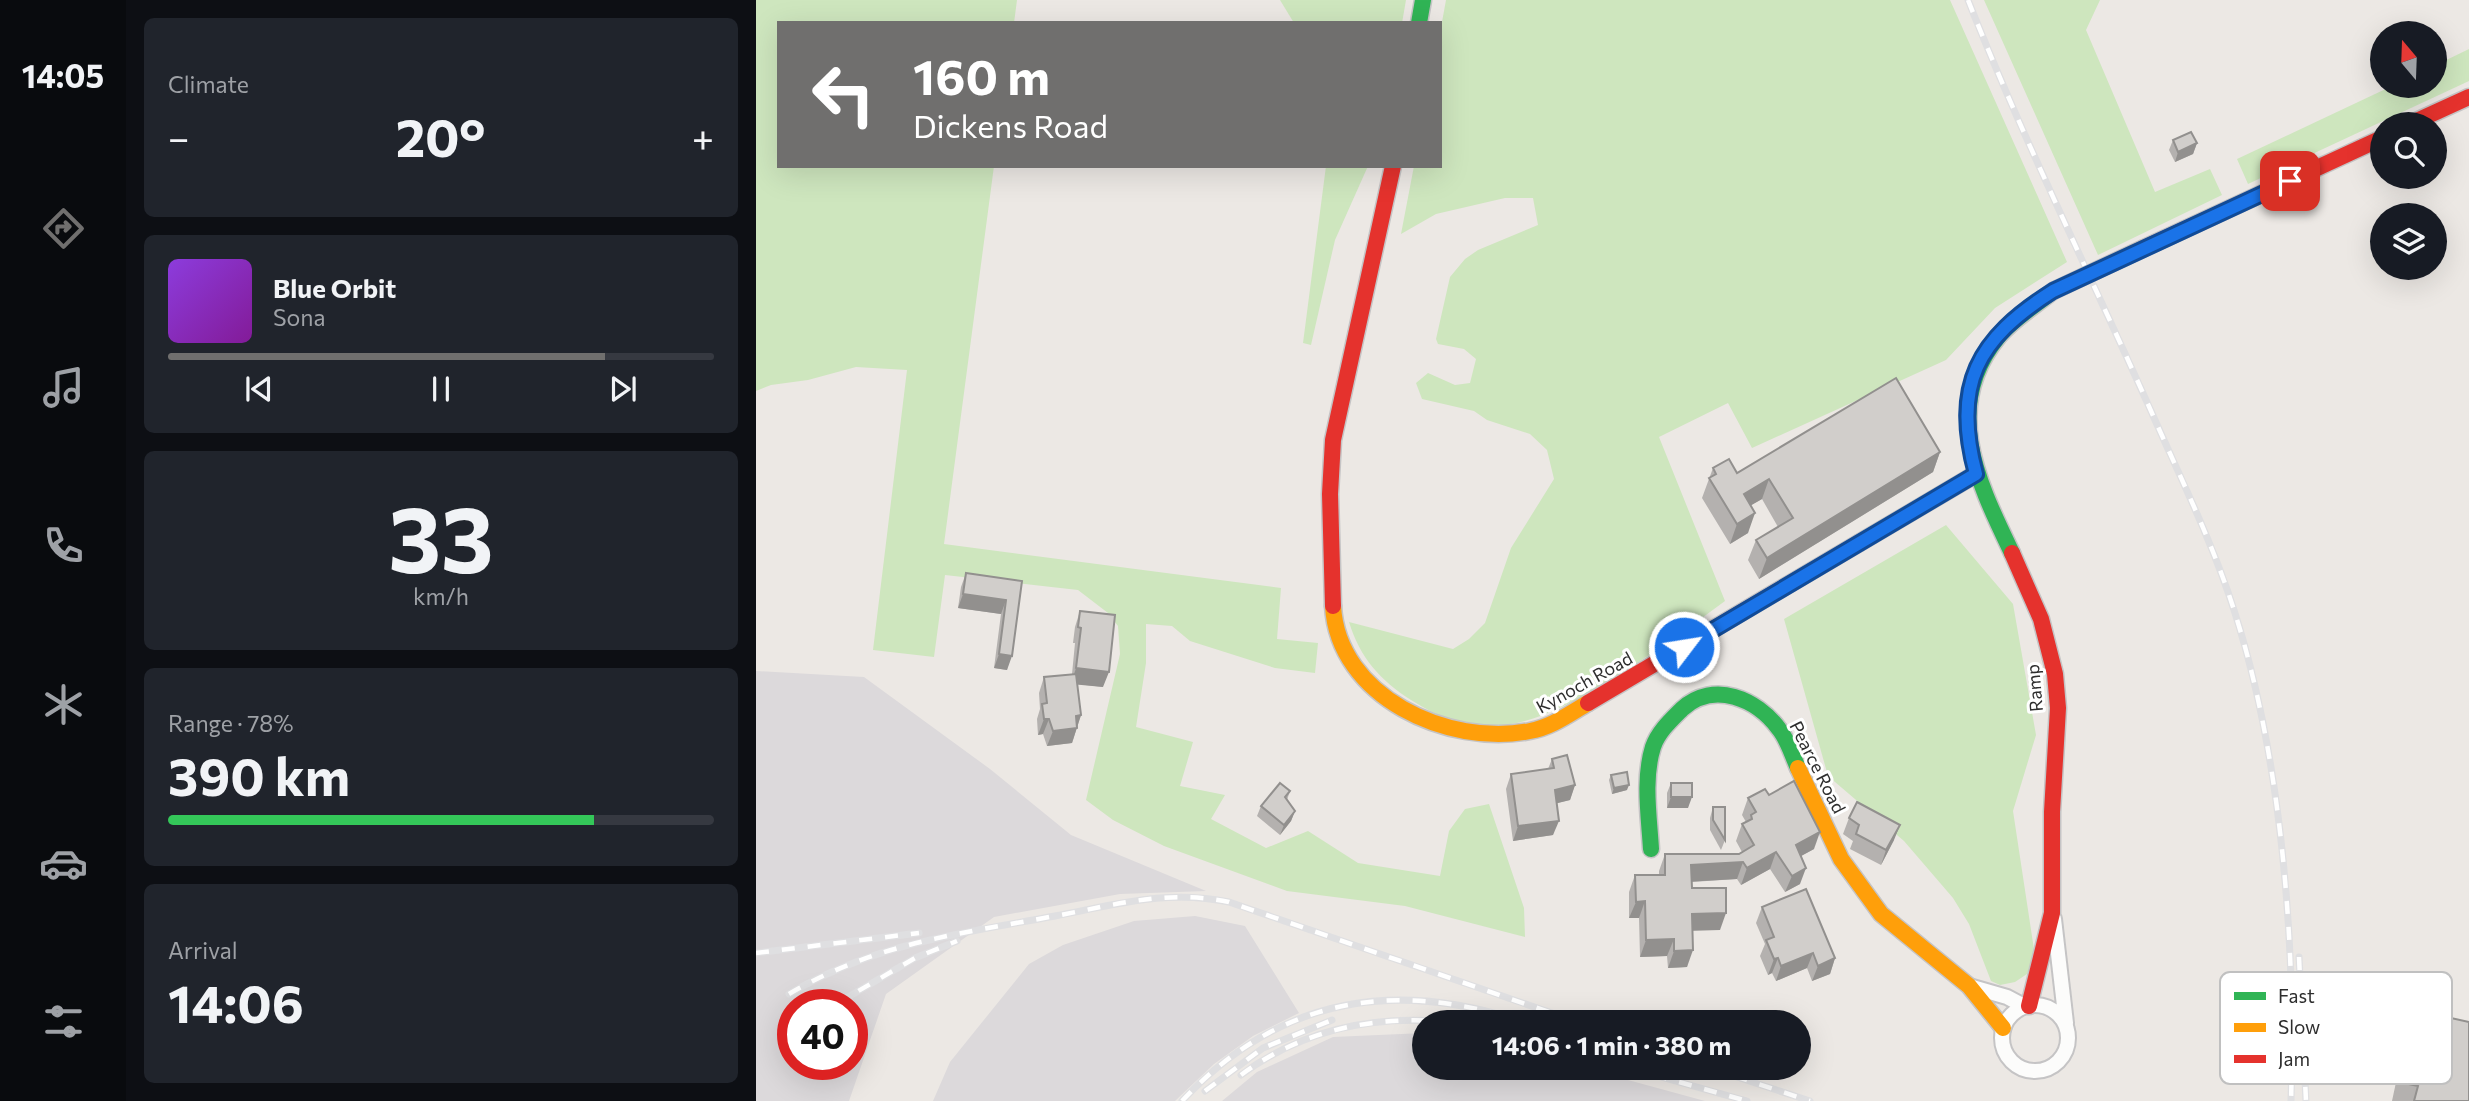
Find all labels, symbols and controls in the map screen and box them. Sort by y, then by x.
north arrow [2370,21,2446,98]
map controls [2370,21,2447,280]
text: 160 m [913,45,1050,105]
icon: left [798,49,889,140]
text: 14:05 [22,55,104,95]
text: Climate [168,70,249,98]
text: 20° [396,104,486,168]
text: Dickens Road [913,105,1108,145]
button: search [2370,112,2447,189]
text: − [168,113,190,160]
text: + [692,113,714,160]
pin [2260,151,2320,211]
icon: arrive [2271,162,2309,200]
button: layers [2370,203,2447,280]
icon: directions [39,204,88,253]
text: Blue Orbit [273,272,396,303]
text: Sona [273,303,325,331]
icon: music [39,363,88,412]
icon: previous [240,370,278,408]
icon: pause [422,370,460,408]
icon: next [604,370,642,408]
text: 33 [388,480,494,592]
icon: phone [39,521,88,570]
text: km/h [413,582,469,610]
position arrow [1647,610,1721,684]
street label: Kynoch Road [1532,647,1636,717]
street label: Ramp [2021,663,2047,713]
icon: climate [39,680,88,729]
text: Range · 78% [168,709,293,737]
street label: Pearce Road [1785,717,1851,817]
text: 390 km [168,743,350,807]
icon: car [39,839,88,888]
text: Arrival [168,936,238,964]
text: 14:06 [168,970,304,1034]
legend [2220,972,2452,1084]
text: Fast [2278,984,2315,1007]
speed limit sign: 40 [777,989,868,1080]
icon: filters [39,997,88,1046]
text: Slow [2278,1015,2320,1038]
text: 14:06 · 1 min · 380 m [1492,1029,1731,1060]
text: Jam [2278,1047,2310,1070]

